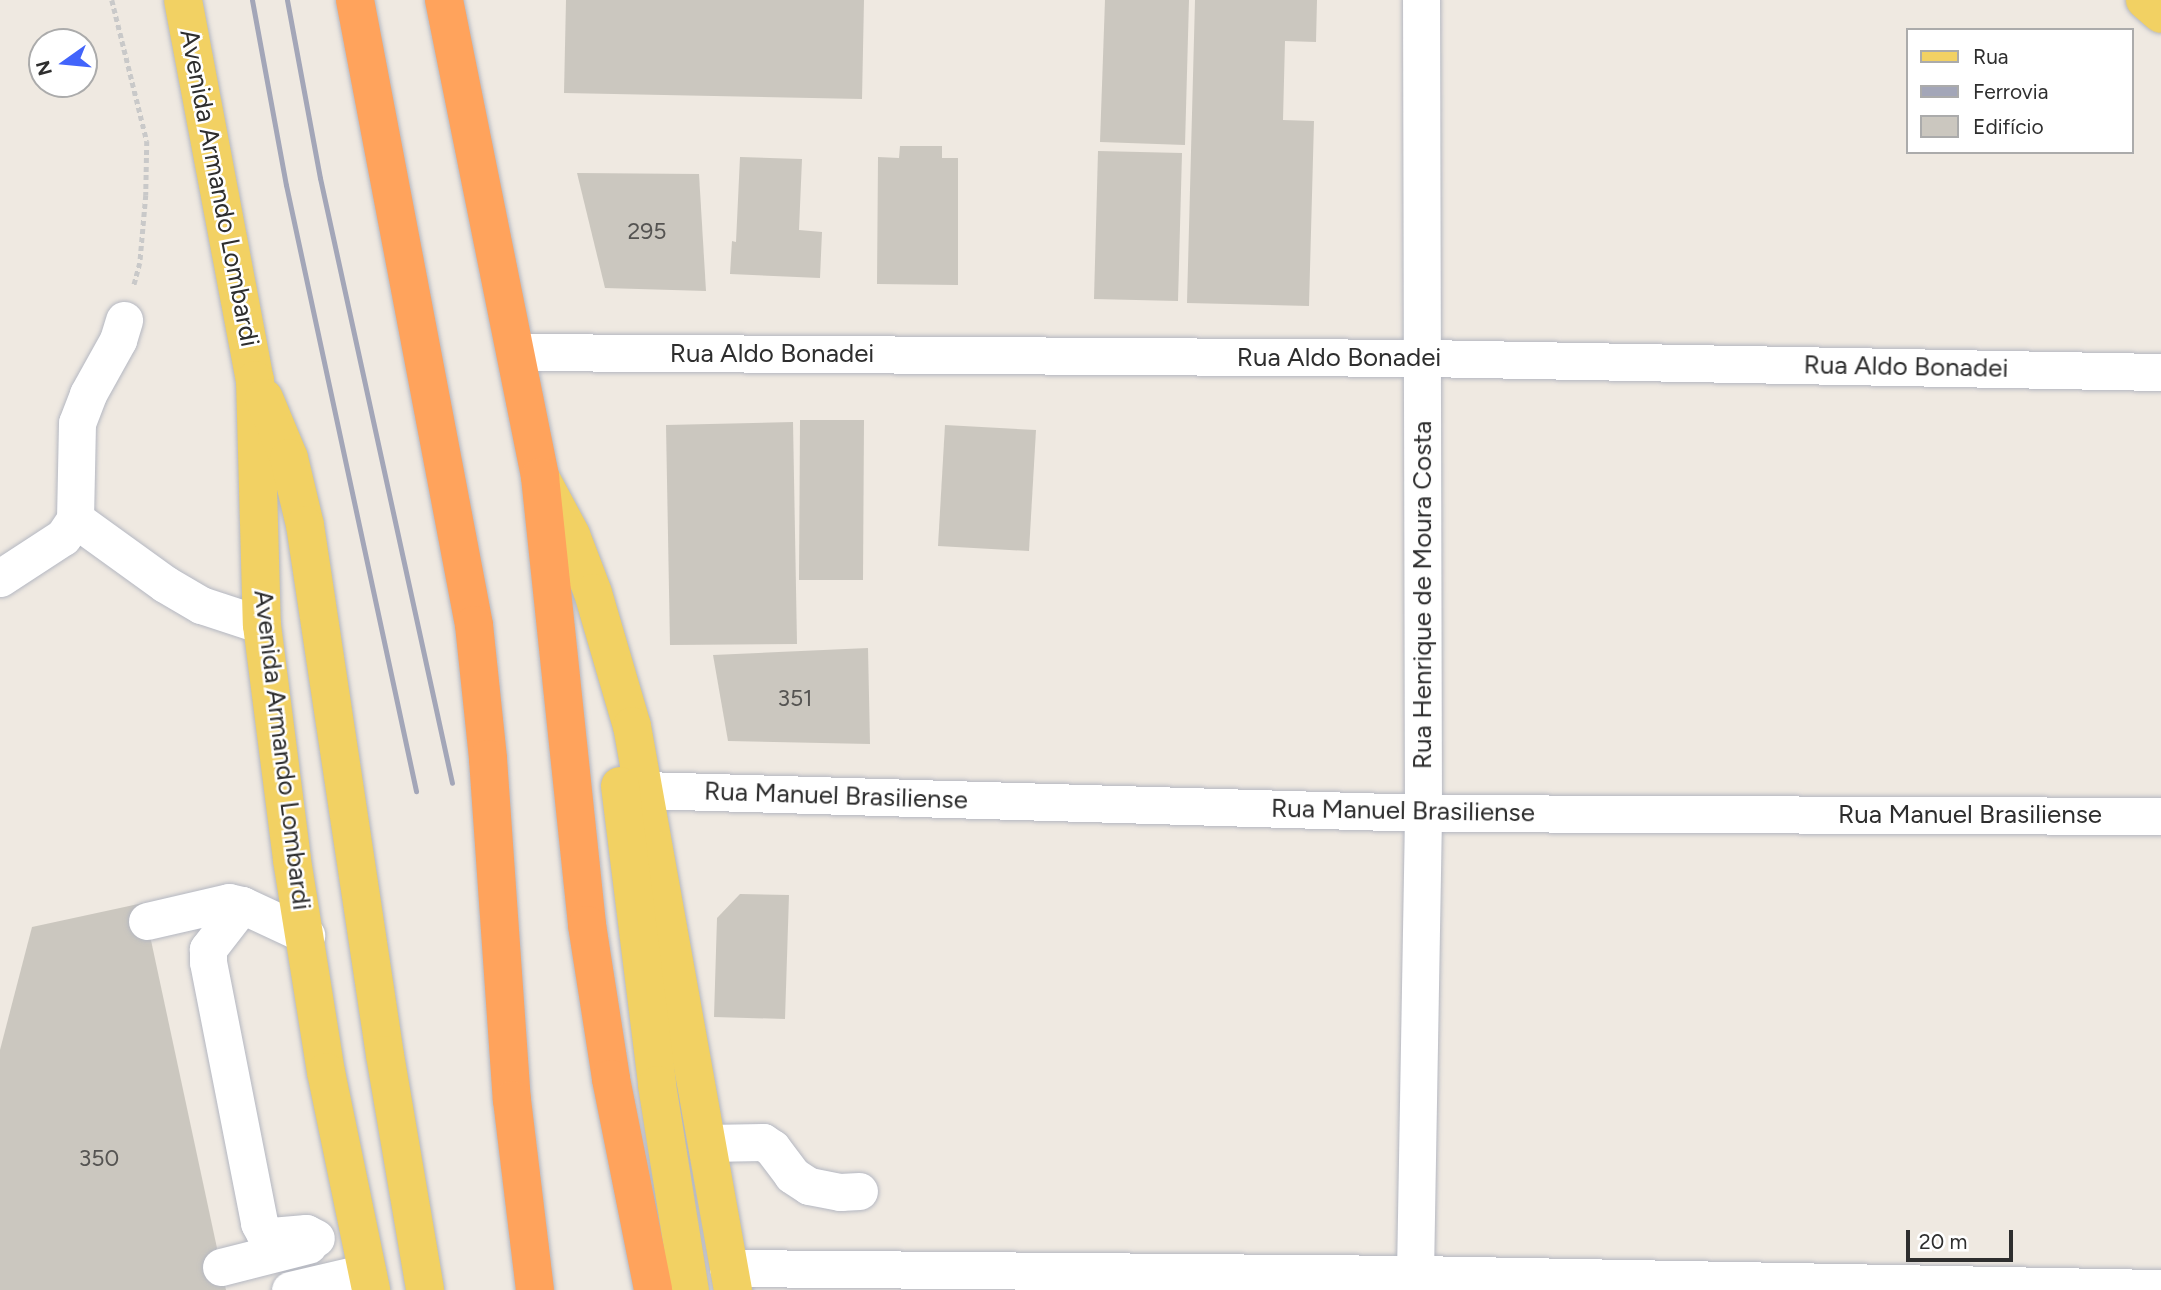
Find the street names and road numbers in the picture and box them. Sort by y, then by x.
street label: Avenida Armando Lombardi [173,27,265,349]
street label: Rua Aldo Bonadei [670,338,874,370]
street label: Rua Aldo Bonadei [1237,342,1441,374]
street label: Rua Aldo Bonadei [1803,350,2009,384]
street label: Rua Henrique de Moura Costa [1407,421,1439,769]
street label: Avenida Armando Lombardi [247,588,317,912]
street label: Rua Manuel Brasiliense [704,776,968,816]
street label: Rua Manuel Brasiliense [1271,793,1535,829]
street label: Rua Manuel Brasiliense [1838,799,2102,831]

